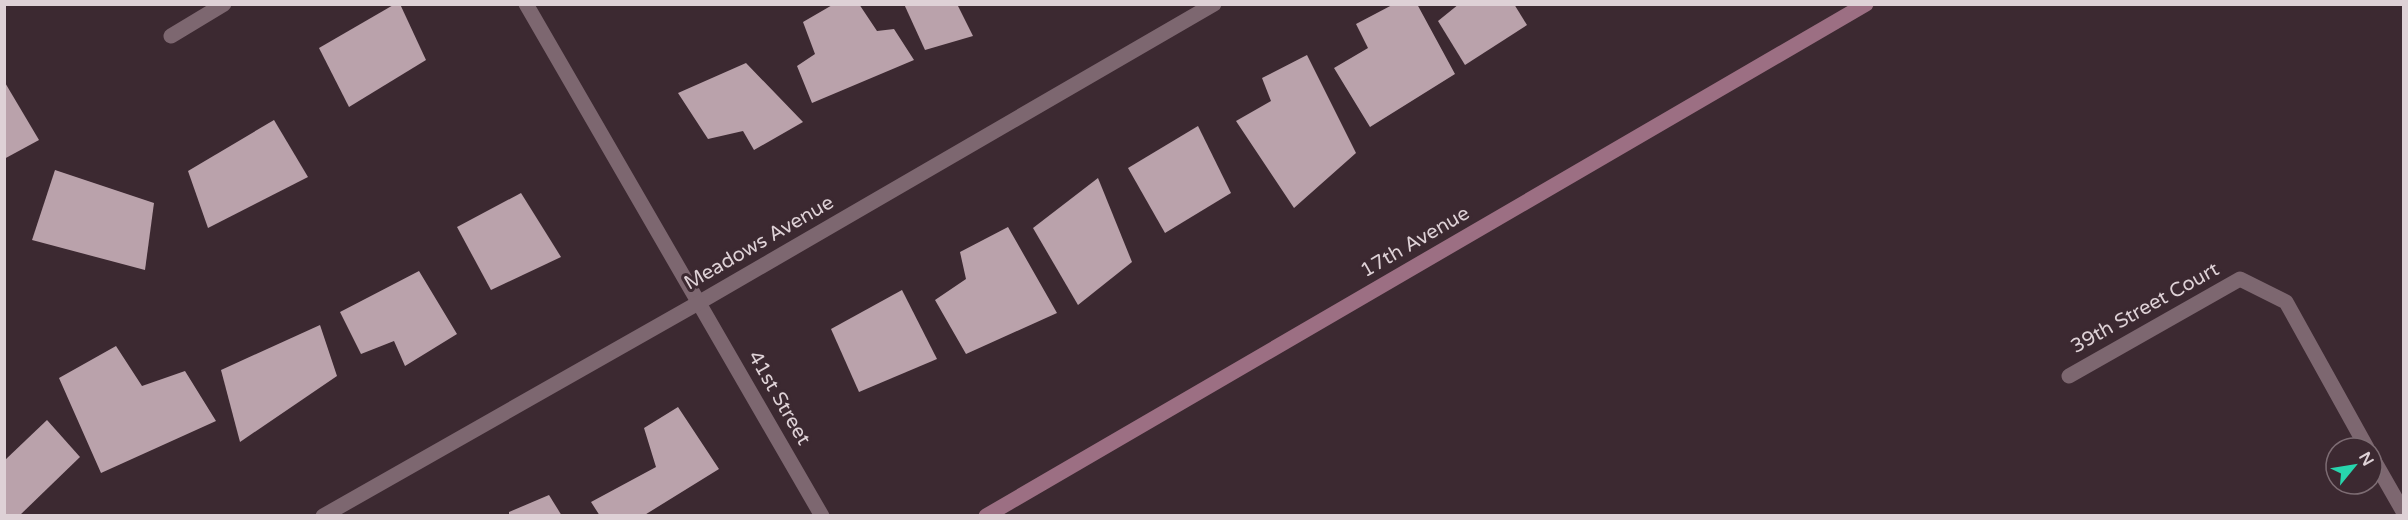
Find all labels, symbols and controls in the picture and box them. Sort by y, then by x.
street label: Meadows Avenue [680,190,838,296]
street label: 17th Avenue [1356,201,1474,283]
street label: 39th Street Court [2067,257,2224,359]
street label: 41st Street [742,347,816,450]
north arrow [2324,436,2384,496]
text: N [2354,448,2378,470]

